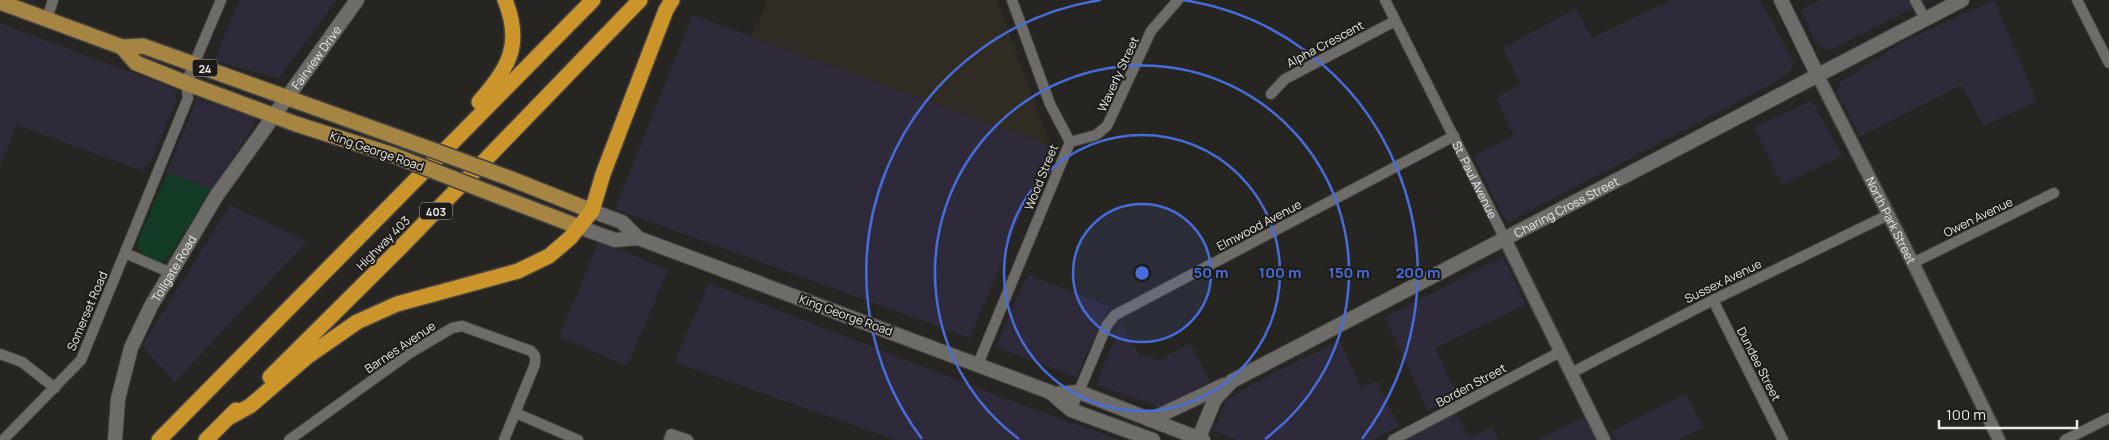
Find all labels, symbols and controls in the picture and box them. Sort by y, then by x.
street label: Alpha Crescent [1283,16,1367,71]
street label: Fairview Drive [287,22,345,93]
street label: Waverly Street [1093,33,1143,114]
road number: 24 [192,59,218,76]
street label: King George Road [328,127,426,175]
street label: St. Paul Avenue [1449,138,1502,221]
street label: Wood Street [1020,141,1062,212]
street label: Charing Cross Street [1511,172,1622,241]
street label: North Park Street [1862,174,1921,267]
street label: Owen Avenue [1941,193,2015,241]
street label: Elmwood Avenue [1214,196,1304,254]
road number: 403 [420,202,452,220]
street label: Highway 403 [352,212,414,274]
street label: Tollgate Road [147,232,200,305]
street label: Sussex Avenue [1682,255,1764,307]
text: 50 m [1193,262,1229,283]
text: 100 m [1259,262,1301,283]
text: 150 m [1328,262,1370,283]
text: 200 m [1395,262,1441,283]
centre of rings [1133,264,1151,282]
street label: Somerset Road [63,269,111,353]
street label: King George Road [797,290,895,340]
street label: Barnes Avenue [361,317,439,377]
street label: Dundee Street [1733,324,1785,404]
street label: Borden Street [1433,359,1509,411]
scale bar [1939,398,2076,430]
text: 100 m [1946,404,1986,425]

